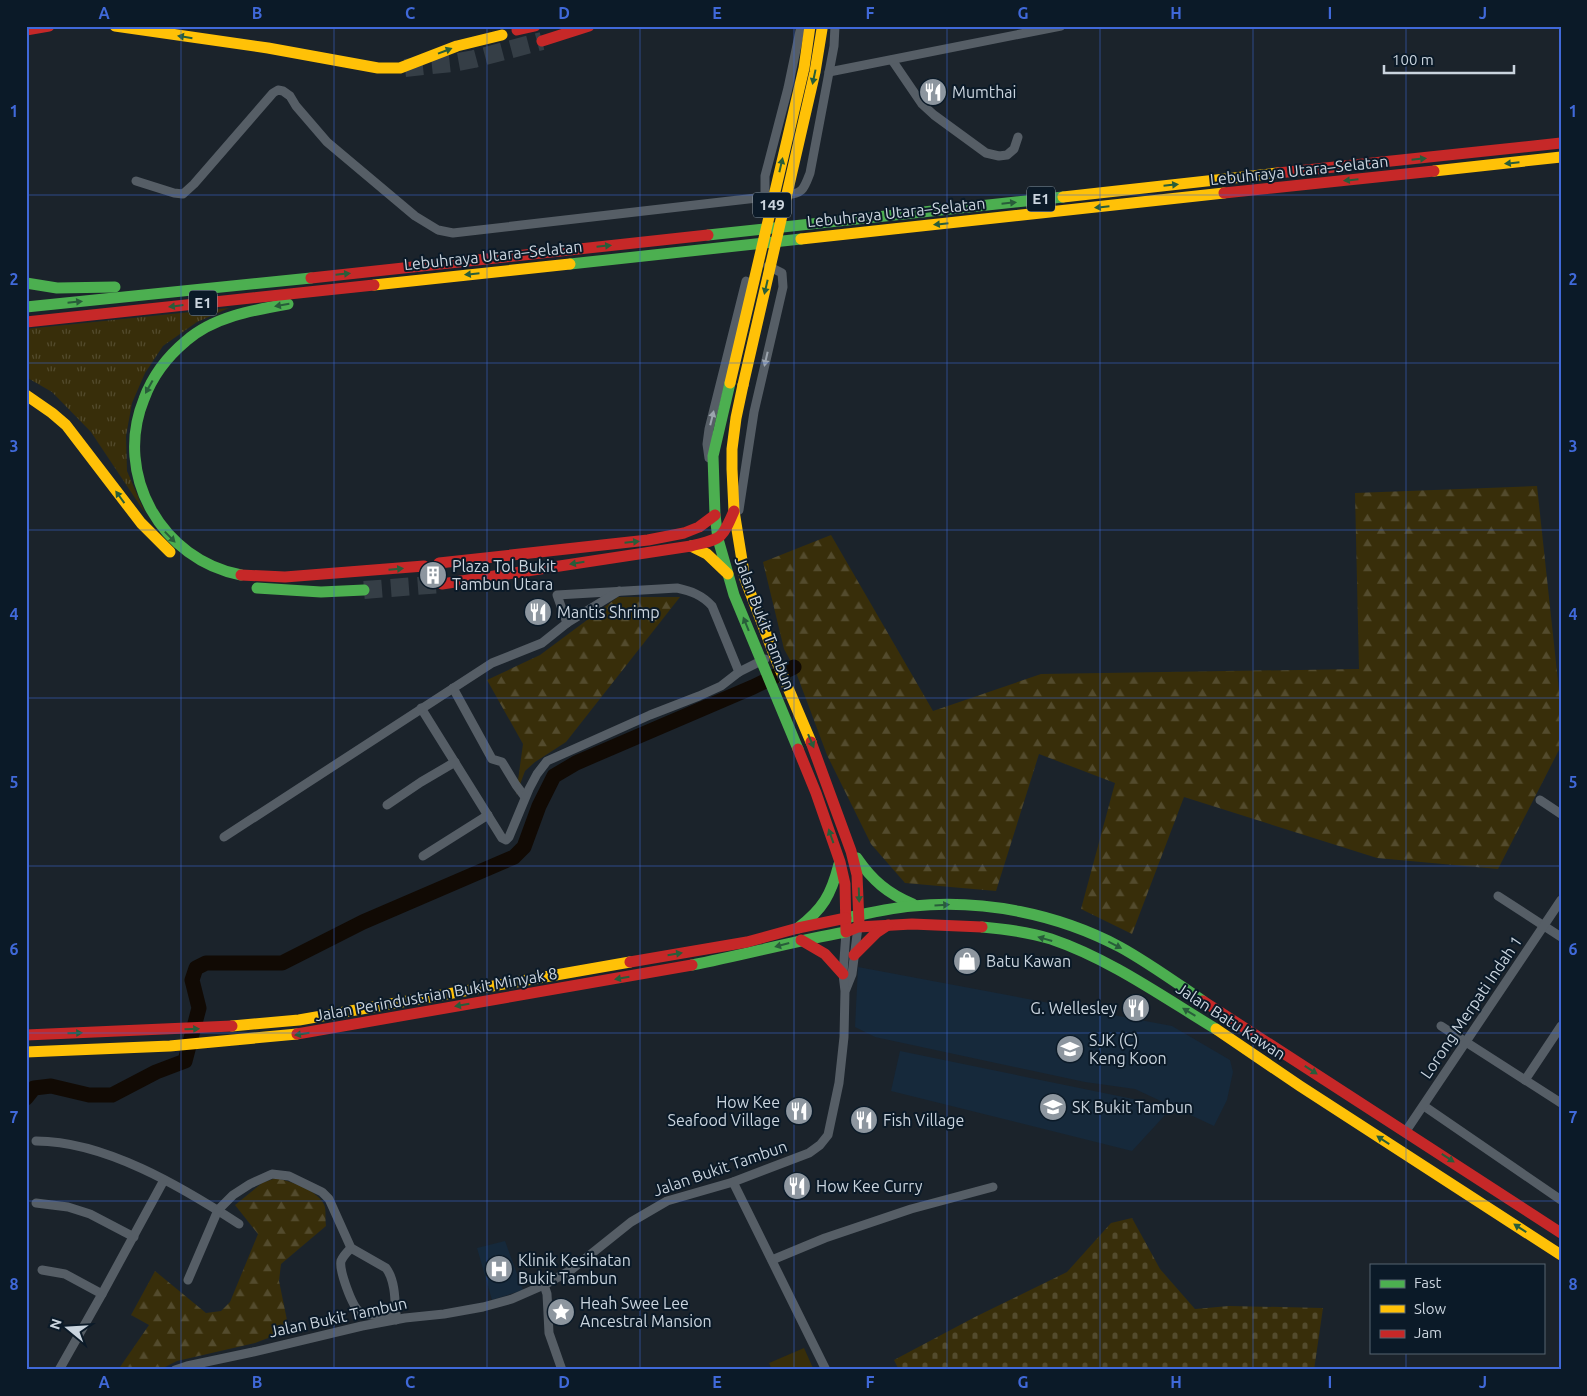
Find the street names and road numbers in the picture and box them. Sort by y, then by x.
street label: Lebuhraya Utara–Selatan [1209,152,1389,188]
road number: E1 [1027,186,1055,212]
road number: 149 [753,192,791,218]
street label: Lebuhraya Utara–Selatan [806,194,986,230]
street label: Lebuhraya Utara–Selatan [403,237,583,273]
road number: E1 [189,290,217,316]
street label: Jalan Bukit Tambun [731,554,799,692]
street label: Lorong Merpati Indah 1 [1417,932,1525,1082]
street label: Jalan Perindustrian Bukit Minyak 8 [313,964,559,1024]
street label: Jalan Batu Kawan [1173,979,1289,1063]
street label: Jalan Bukit Tambun [651,1137,789,1199]
street label: Jalan Bukit Tambun [267,1294,409,1340]

